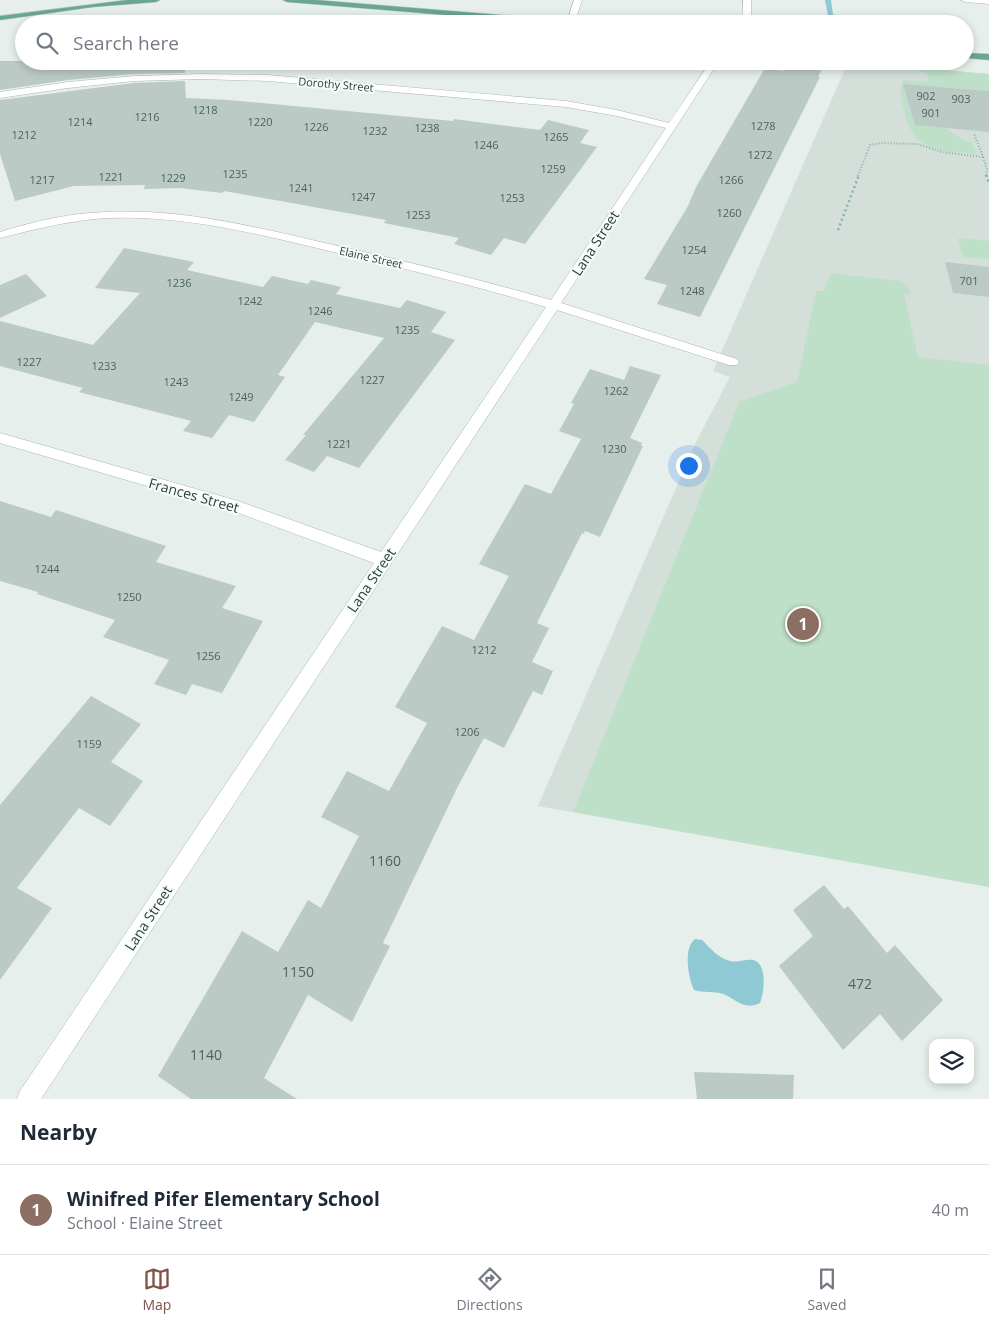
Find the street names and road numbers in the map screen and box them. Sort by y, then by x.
street label: Dorothy Street [298,73,374,95]
street label: Lana Street [567,207,623,279]
street label: Elaine Street [338,242,404,272]
street label: Frances Street [147,473,241,517]
street label: Lana Street [342,544,400,616]
street label: Lana Street [120,882,176,954]

